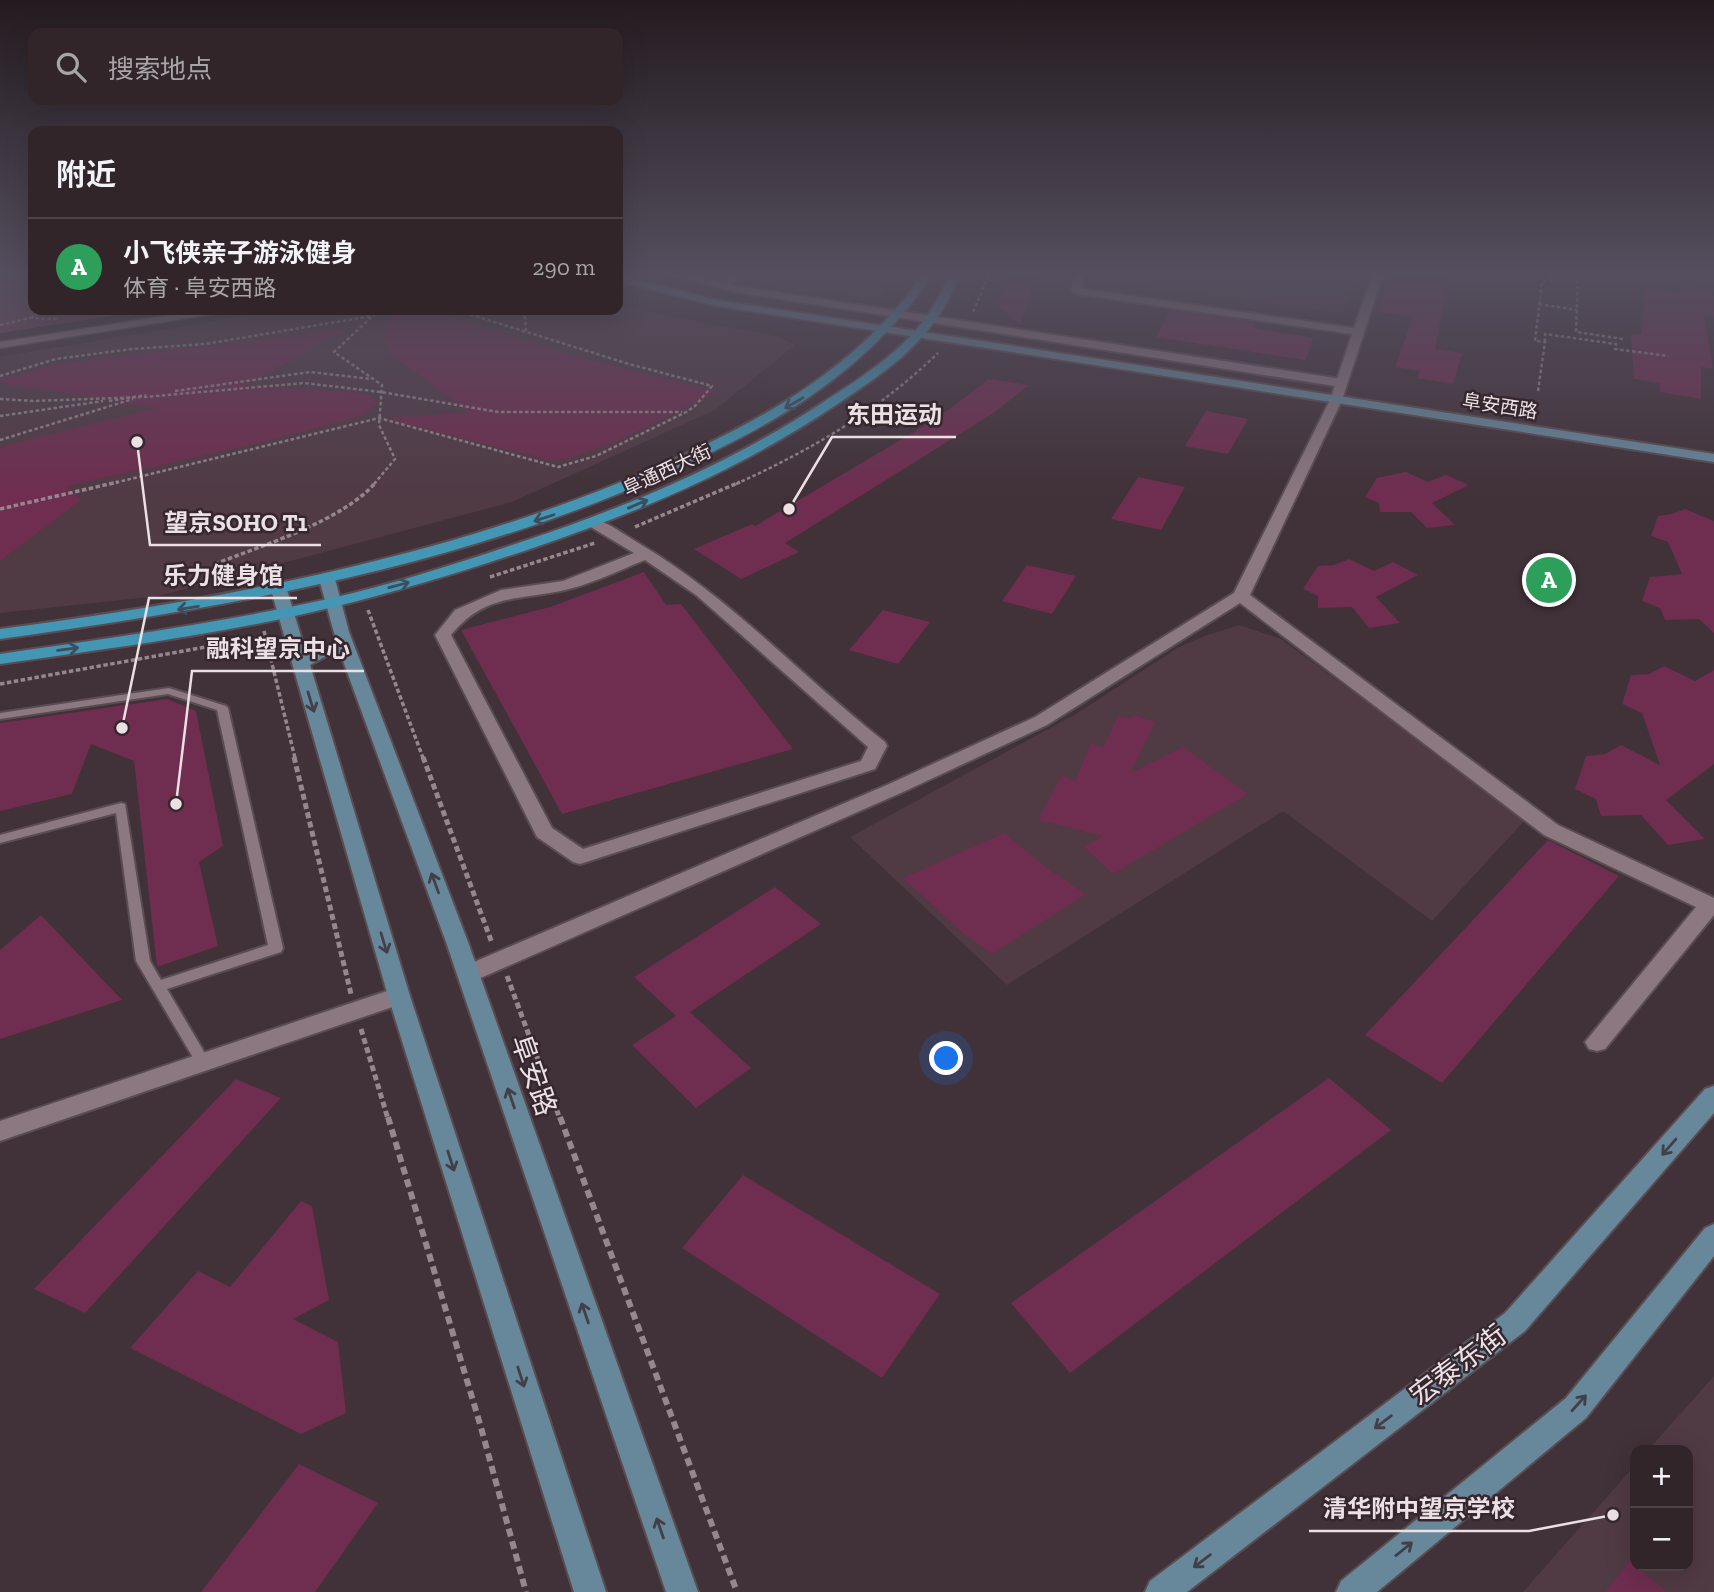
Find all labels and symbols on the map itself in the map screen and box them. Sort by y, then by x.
street label: 阜安西路 [1461,389,1539,423]
callout: 东田运动 [832,392,956,437]
one-way arrow [785,396,805,410]
text: 东田运动 [846,400,942,429]
street label: 阜通西大街 [619,439,715,501]
one-way arrow [627,497,648,510]
callout: 望京SOHO T1 [150,500,321,545]
text: 望京SOHO T1 [164,508,308,537]
one-way arrow [533,512,555,525]
callout: 乐力健身馆 [149,553,297,598]
pin: A [1526,554,1572,606]
text: 乐力健身馆 [163,561,283,590]
one-way arrow [388,577,410,590]
one-way arrow [177,602,200,615]
callout: 融科望京中心 [192,626,364,671]
text: 融科望京中心 [206,634,350,663]
one-way arrow [56,643,78,656]
one-way arrow [306,691,319,713]
one-way arrow [427,873,440,895]
one-way arrow [379,932,392,954]
street label: 阜安路 [505,1030,563,1120]
your location [929,1041,963,1075]
one-way arrow [504,1087,516,1109]
one-way arrow [1661,1138,1677,1156]
one-way arrow [446,1149,459,1171]
one-way arrow [578,1302,590,1324]
street label: 宏泰东街 [1403,1318,1513,1412]
one-way arrow [515,1366,528,1388]
one-way arrow [1571,1394,1587,1412]
one-way arrow [1374,1415,1393,1430]
callout: 清华附中望京学校 [1309,1486,1529,1531]
text: 清华附中望京学校 [1323,1494,1515,1523]
one-way arrow [653,1517,665,1539]
one-way arrow [1395,1541,1413,1556]
one-way arrow [1193,1553,1212,1568]

